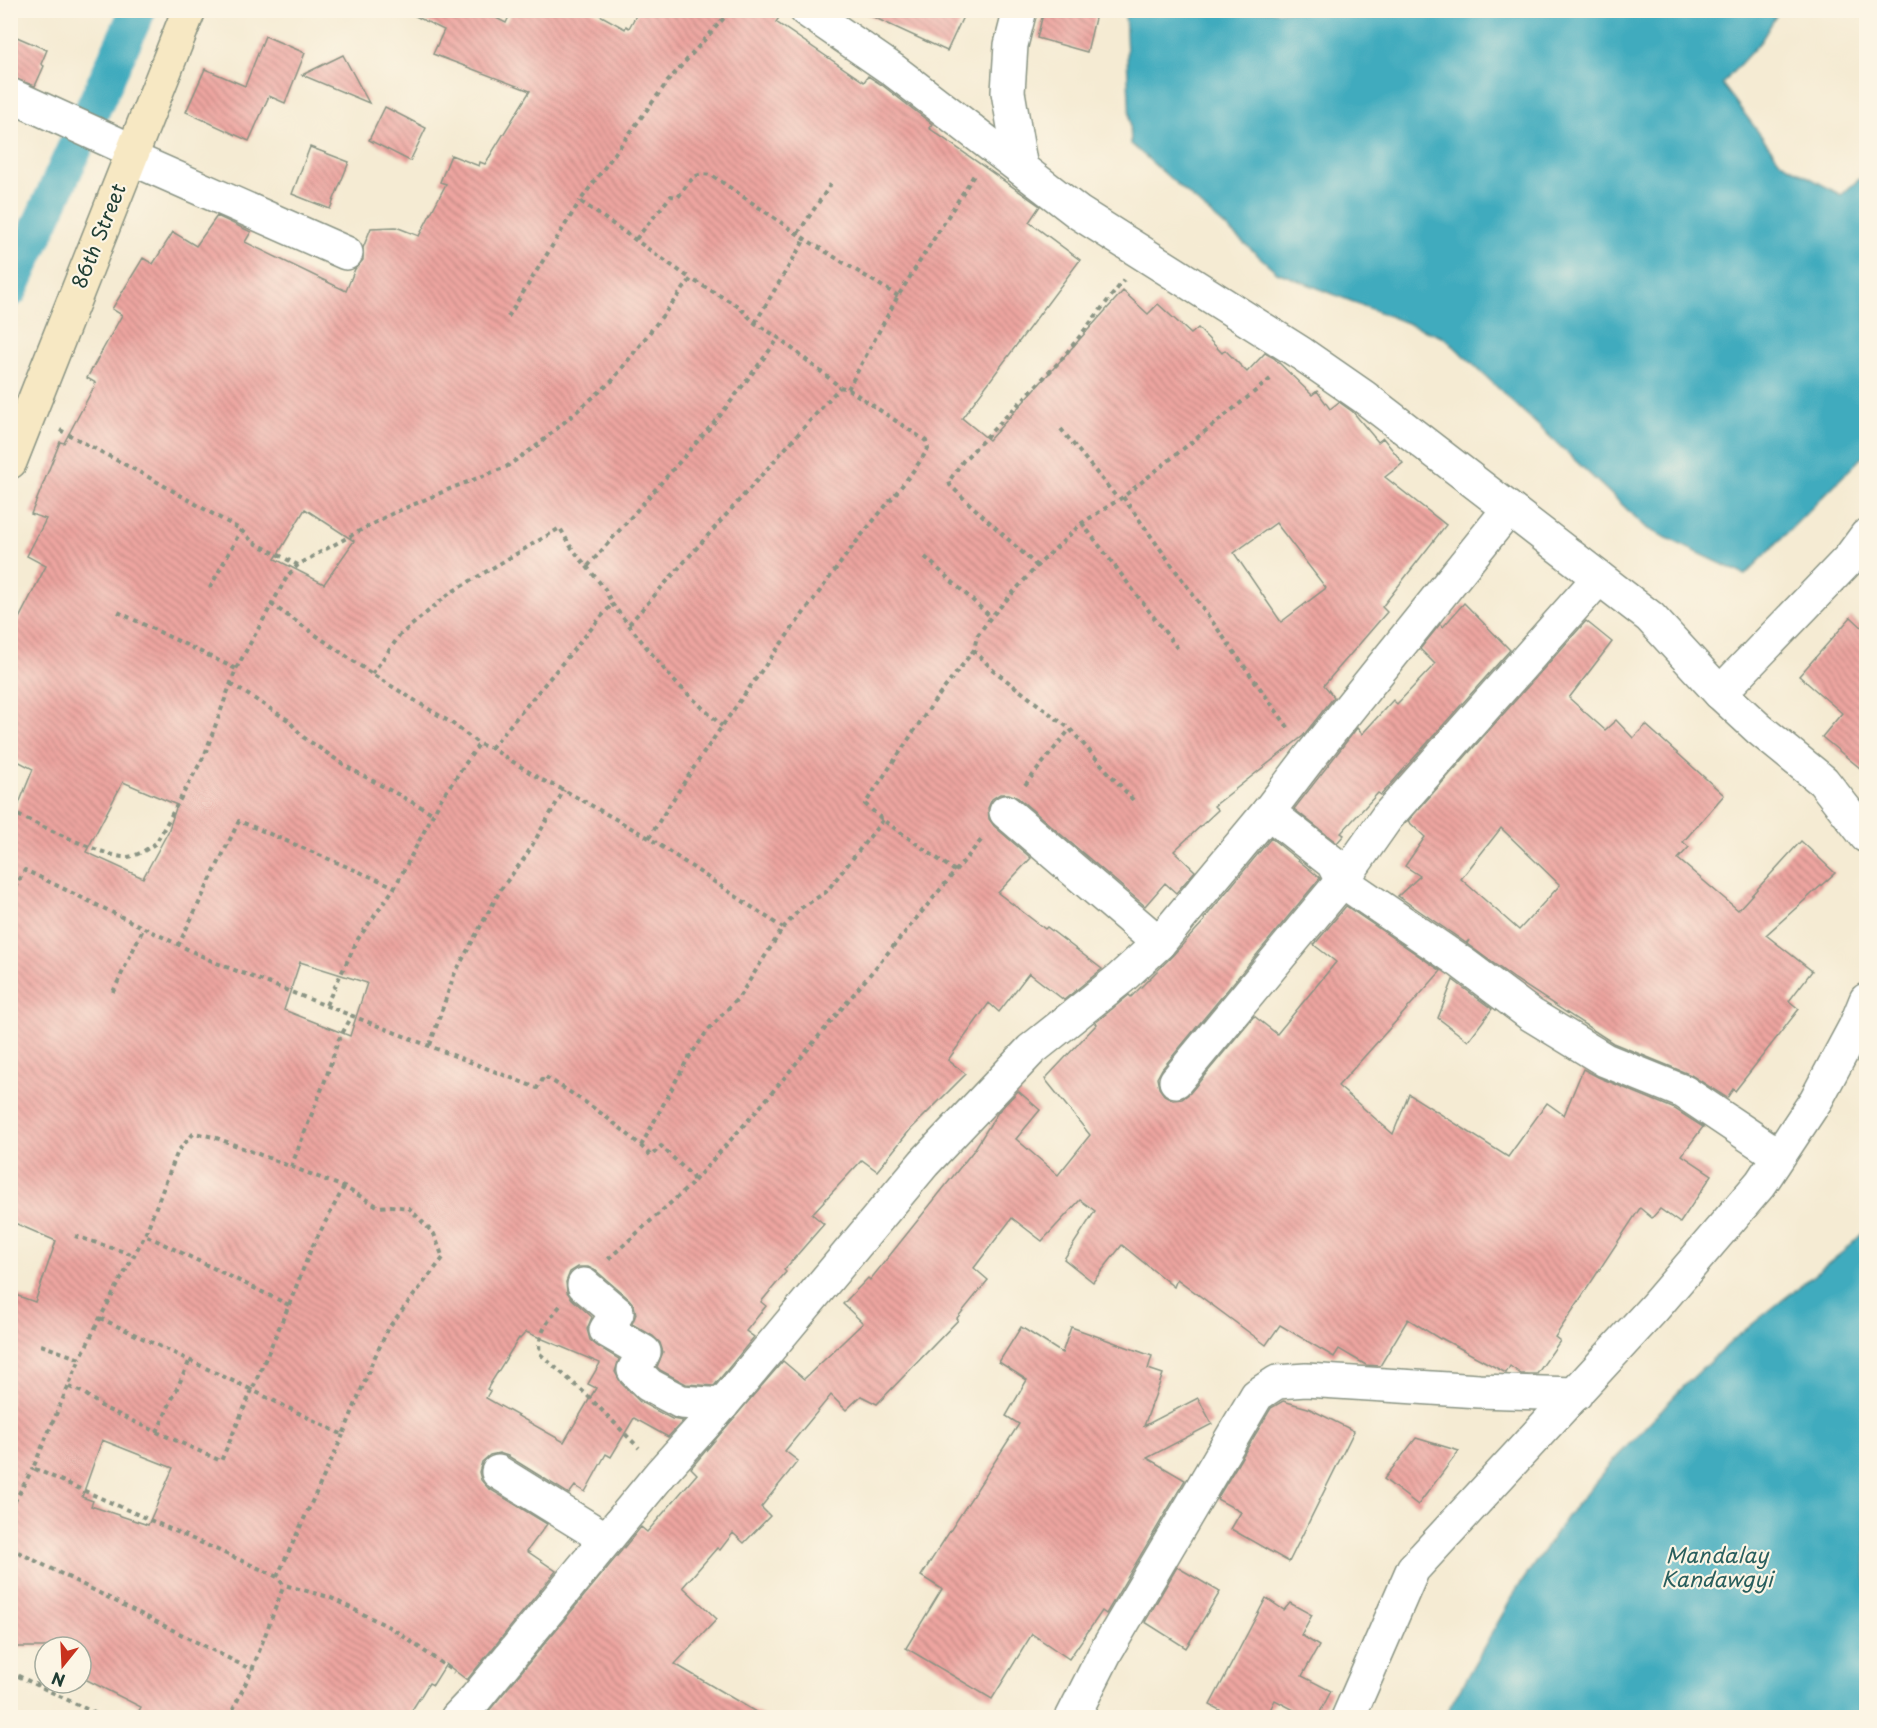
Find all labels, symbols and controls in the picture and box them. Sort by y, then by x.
street label: 86th Street [63,179,133,293]
water label: Mandalay Kandawgyi [1661,1538,1776,1594]
north arrow [33,1635,93,1695]
text: N [48,1667,68,1694]

